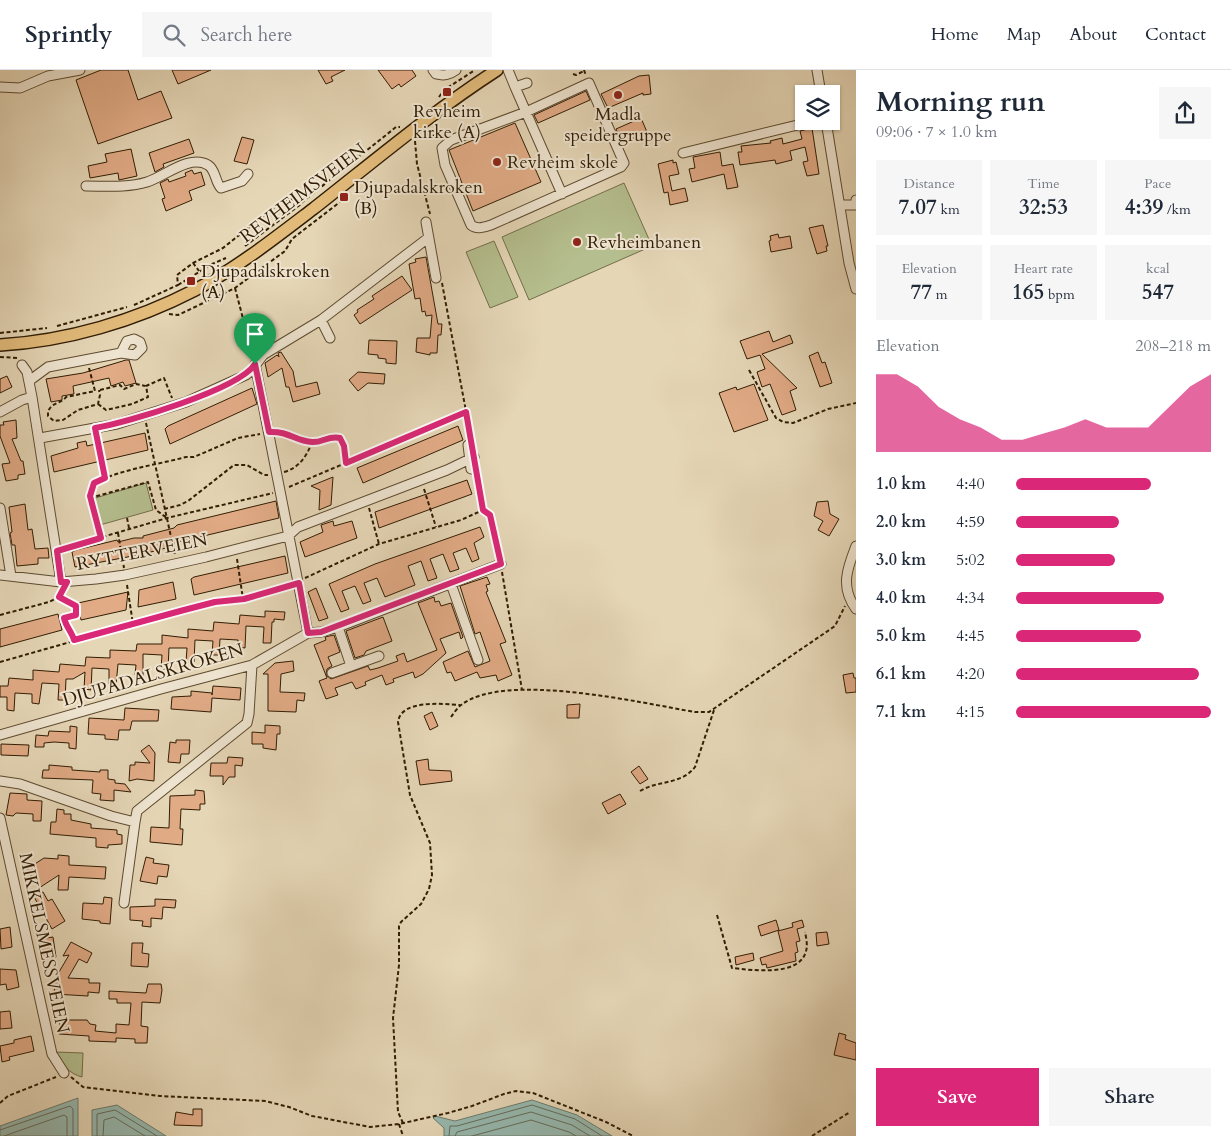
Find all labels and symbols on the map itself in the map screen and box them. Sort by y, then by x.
marker: Revheim kirke (A) [441,86,453,98]
marker: Madla speidergruppe [612,89,624,101]
place label: Revheim kirke (A) [413,99,482,145]
place label: Madla speidergruppe [564,102,672,148]
street label: REVHEIMSVEIEN [235,137,372,249]
place label: Revheim skole [507,150,618,175]
marker: Revheim skole [491,156,503,168]
place label: Djupadalskroken (B) [354,175,484,221]
marker: Djupadalskroken (B) [338,191,350,203]
place label: Revheimbanen [587,230,702,255]
marker: Revheimbanen [571,236,583,248]
place label: Djupadalskroken (A) [201,259,331,305]
marker: Djupadalskroken (A) [185,275,197,287]
pin [234,313,276,364]
street label: RYTTERVEIEN [74,527,210,577]
street label: DJUPADALSKROKEN [59,637,247,713]
street label: MIKKELSMESSVEIEN [13,850,75,1036]

